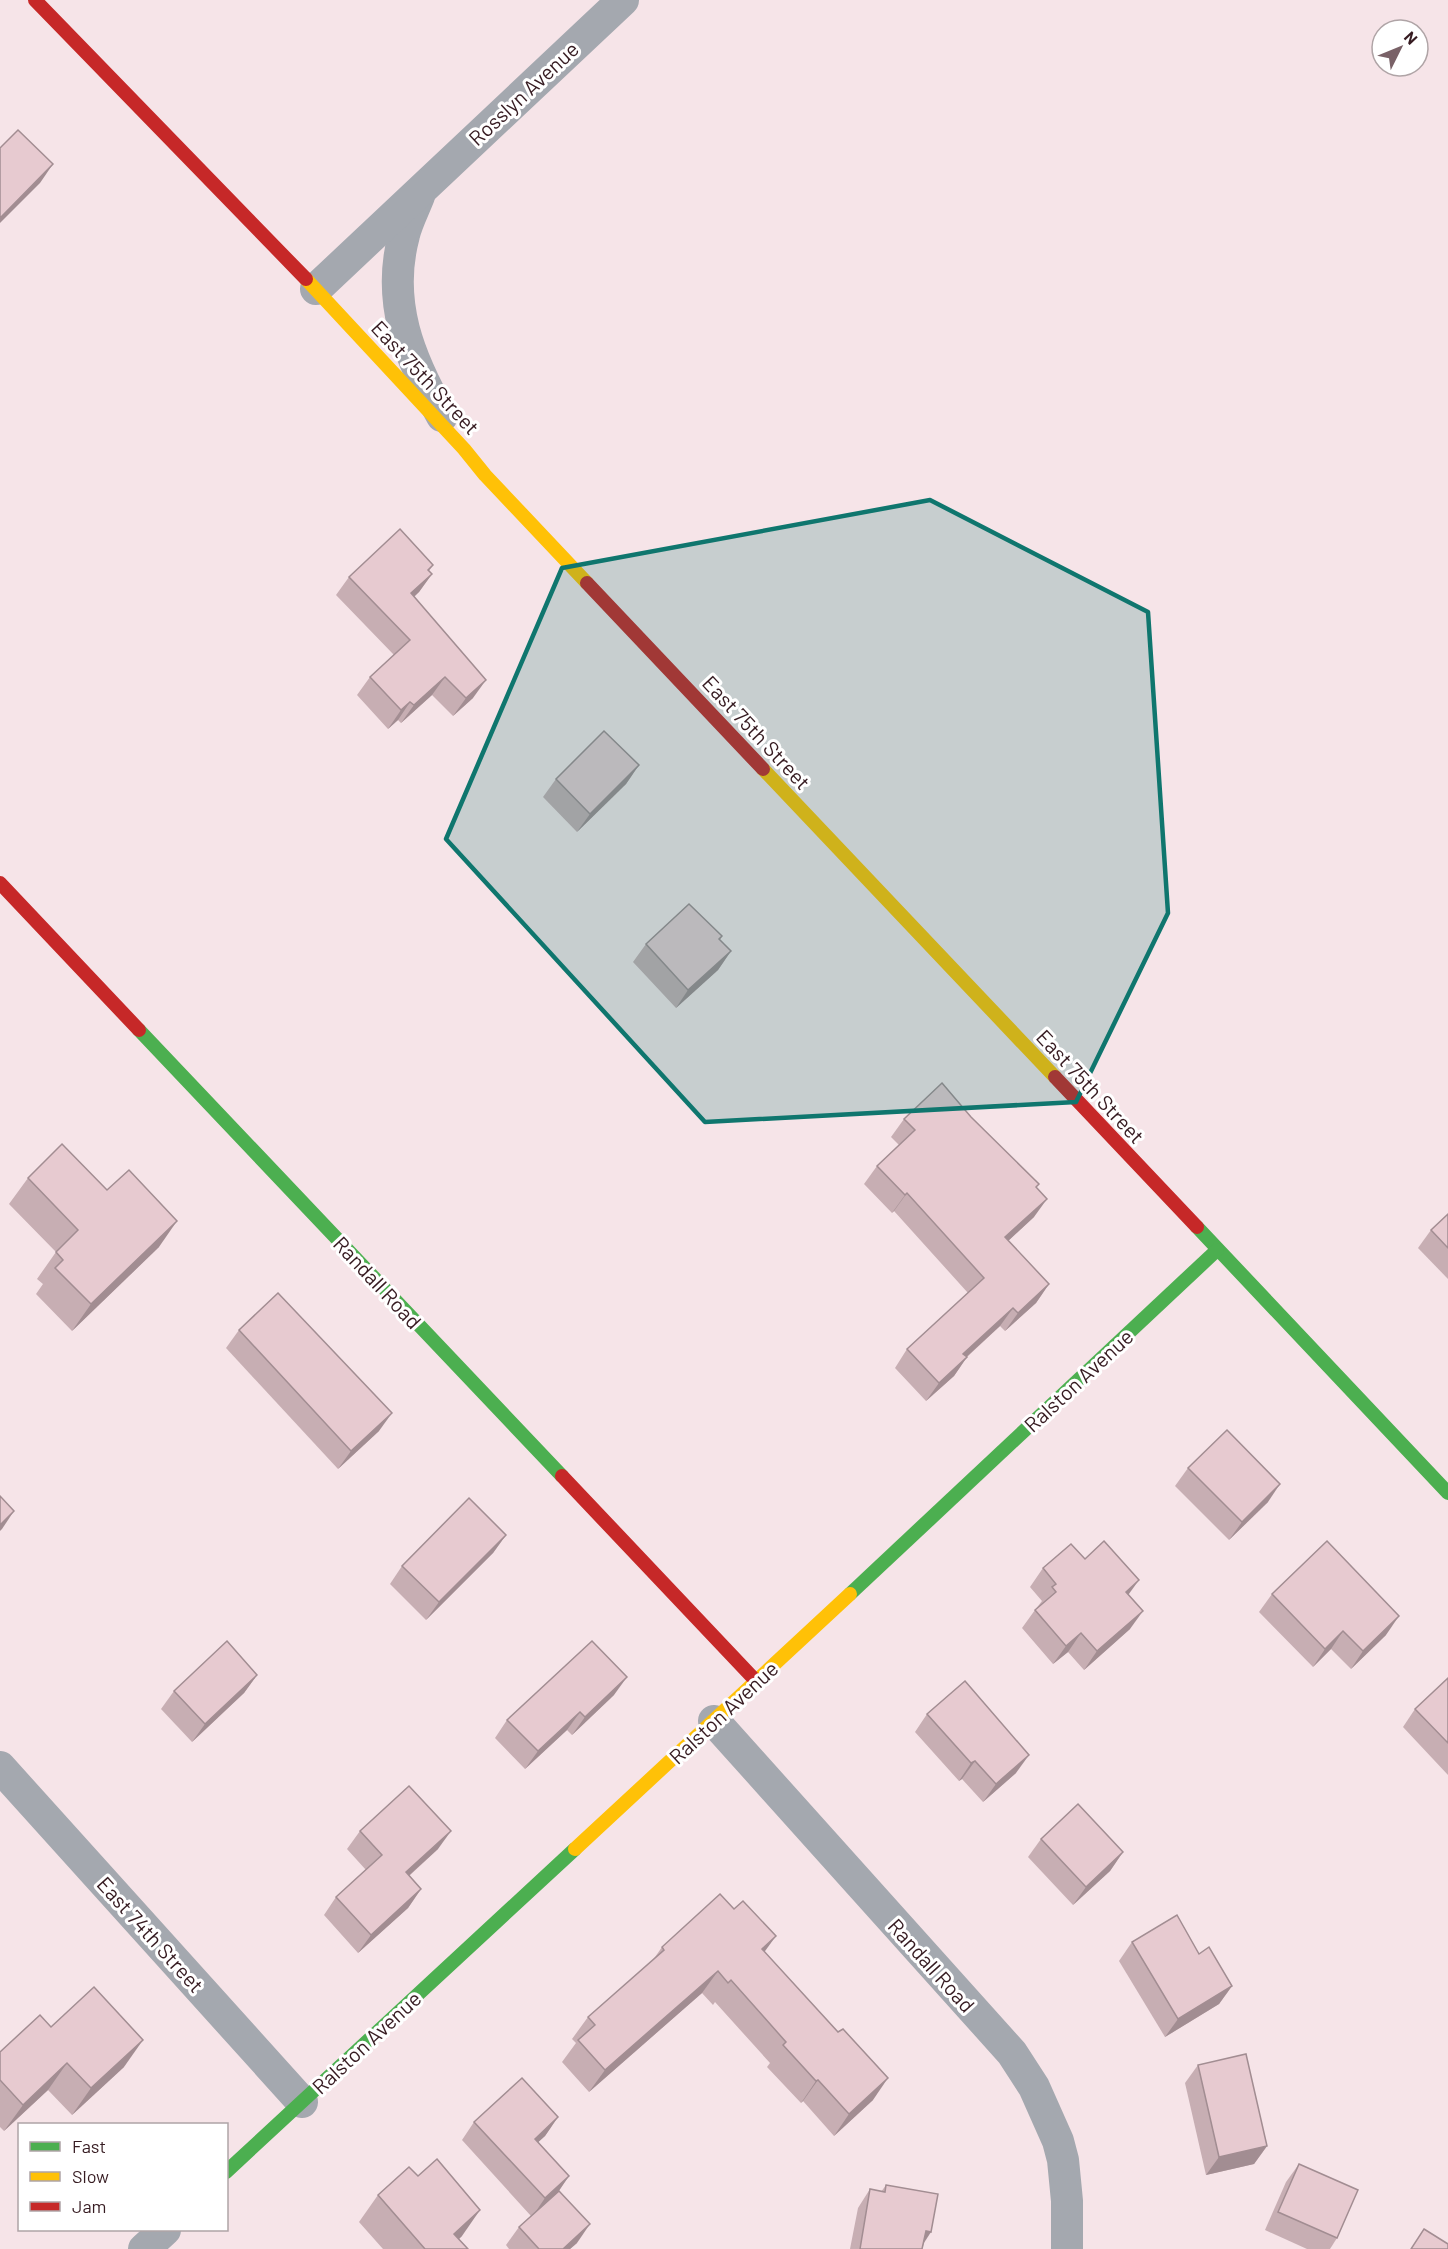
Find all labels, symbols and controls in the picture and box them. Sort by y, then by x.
north arrow [1370,18,1430,78]
text: N [1401,27,1422,48]
street label: Rosslyn Avenue [463,36,583,150]
street label: East 75th Street [367,315,485,439]
street label: East 75th Street [698,670,816,794]
street label: East 75th Street [1032,1024,1150,1148]
street label: Randall Road [329,1231,427,1333]
street label: Ralston Avenue [1018,1323,1138,1437]
street label: Ralston Avenue [663,1655,783,1769]
street label: East 74th Street [92,1871,210,1997]
street label: Randall Road [883,1913,981,2017]
street label: Ralston Avenue [306,1985,426,2099]
legend [18,2123,228,2231]
text: Fast [72,2135,106,2157]
text: Slow [72,2165,109,2187]
text: Jam [72,2195,106,2217]

